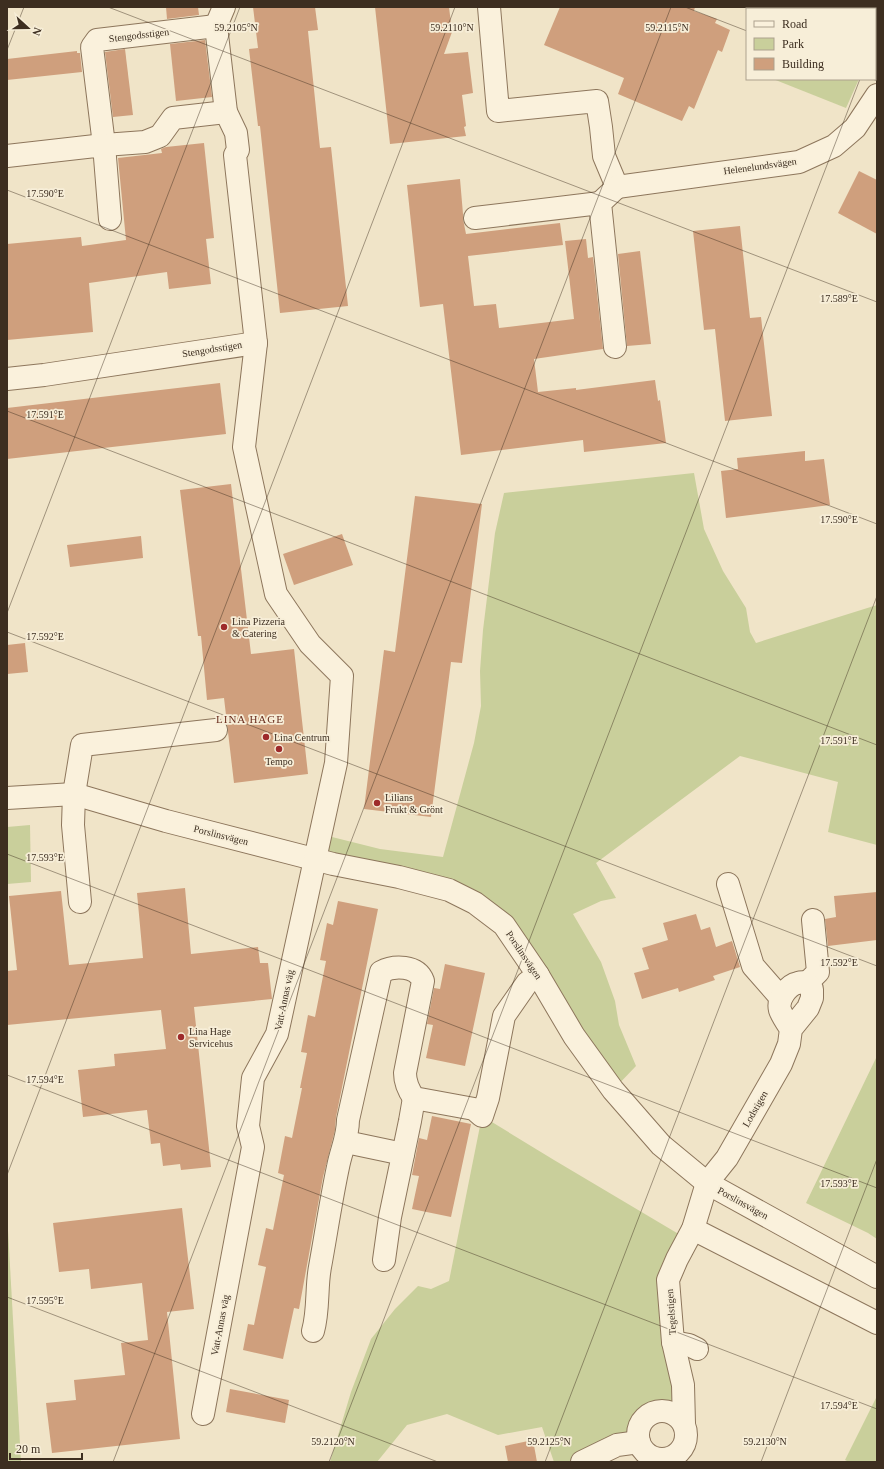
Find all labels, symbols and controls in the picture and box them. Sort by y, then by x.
north arrow [8,8,48,48]
legend [746,8,876,80]
text: Road [782,17,807,31]
text: 59.2105°N [214,22,258,33]
text: 59.2110°N [430,22,474,33]
text: 59.2115°N [645,22,689,33]
text: N [30,26,44,37]
street label: Stengodsstigen [108,26,170,44]
text: Park [782,37,804,51]
text: Building [782,57,824,71]
street label: Helenelundsvägen [723,155,797,177]
text: 17.590°E [26,188,64,199]
text: 17.589°E [820,293,858,304]
street label: Stengodsstigen [181,339,243,359]
text: 17.591°E [26,409,64,420]
text: 17.590°E [820,514,858,525]
place label: Lina Pizzeria & Catering [232,616,286,639]
marker: Lina Pizzeria & Catering [219,622,229,632]
text: 17.592°E [26,631,64,642]
district label: LINA HAGE [216,713,284,725]
marker: Lina Centrum [261,732,271,742]
place label: Lina Centrum [274,732,330,743]
text: 17.591°E [820,735,858,746]
marker: Tempo [274,744,284,754]
place label: Tempo [265,756,293,767]
place label: Lilians Frukt & Grönt [385,792,443,815]
marker: Lilians Frukt & Grönt [372,798,382,808]
street label: Porslinsvägen [192,823,250,847]
text: 17.593°E [26,852,64,863]
street label: Porslinsvägen [504,929,544,981]
text: 17.592°E [820,957,858,968]
street label: Vatt-Annas väg [272,969,296,1031]
place label: Lina Hage Servicehus [189,1026,233,1049]
marker: Lina Hage Servicehus [176,1032,186,1042]
text: 17.594°E [26,1074,64,1085]
street label: Lodstigen [740,1089,770,1129]
text: 17.593°E [820,1178,858,1189]
street label: Porslinsvägen [716,1185,770,1221]
street label: Tegelstigen [664,1289,678,1335]
street label: Vatt-Annas väg [209,1294,231,1356]
text: 17.595°E [26,1295,64,1306]
text: 17.594°E [820,1400,858,1411]
scale bar [10,1435,82,1461]
text: 59.2120°N [311,1436,355,1447]
text: 59.2125°N [527,1436,571,1447]
text: 59.2130°N [743,1436,787,1447]
text: 20 m [16,1442,41,1456]

